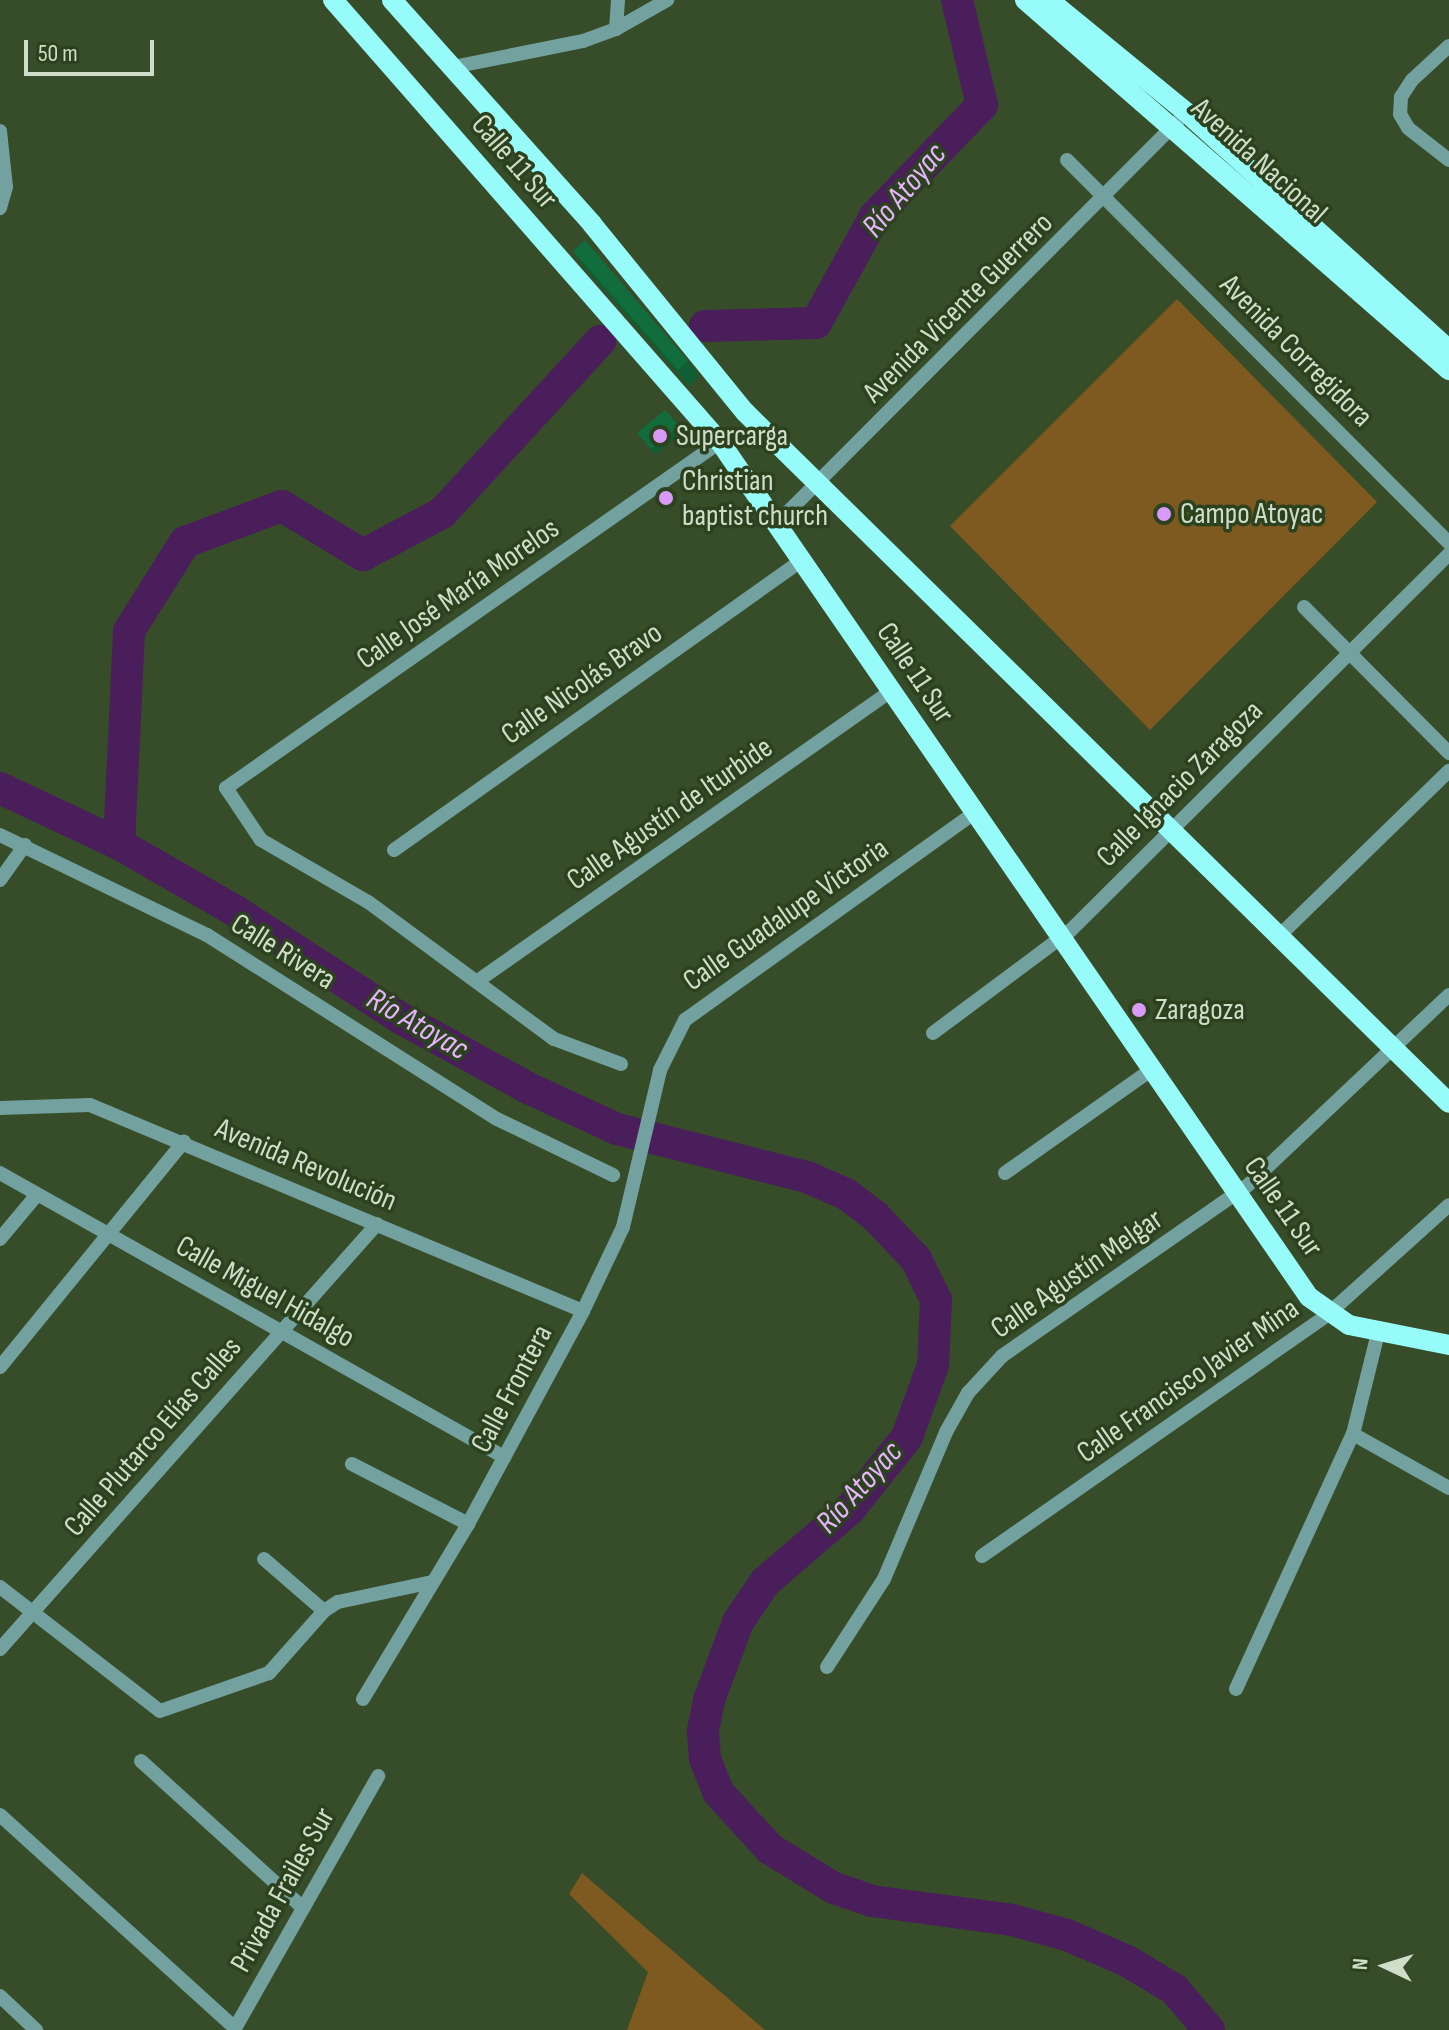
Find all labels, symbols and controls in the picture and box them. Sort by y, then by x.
scale bar [28,24,158,74]
text: 50 m [38,39,78,68]
street label: Avenida Nacional [1184,91,1334,231]
street label: Calle 11 Sur [463,107,565,217]
water label: Río Atoyac [855,136,955,246]
street label: Avenida Vicente Guerrero [855,205,1061,411]
street label: Avenida Corregidora [1212,267,1380,435]
place label: Supercarga [676,418,788,454]
marker: Supercarga [651,427,669,445]
place label: Christian baptist church [682,463,828,534]
marker: Christian baptist church [657,489,675,507]
place label: Campo Atoyac [1180,496,1323,532]
marker: Campo Atoyac [1155,505,1173,523]
street label: Calle José María Morelos [350,511,566,677]
street label: Calle Nicolás Bravo [495,615,669,753]
street label: Calle 11 Sur [868,616,962,730]
street label: Calle Ignacio Zaragoza [1089,693,1271,875]
street label: Calle Agustín de Iturbide [560,730,780,898]
street label: Calle Guadalupe Victoria [677,831,895,999]
street label: Calle Rivera [224,906,342,998]
water label: Río Atoyac [359,981,475,1069]
place label: Zaragoza [1155,992,1245,1028]
marker: Zaragoza [1130,1001,1148,1019]
street label: Avenida Revolución [210,1111,402,1219]
street label: Calle 11 Sur [1236,1150,1330,1264]
street label: Calle Agustín Melgar [984,1201,1170,1347]
street label: Calle Miguel Hidalgo [169,1228,361,1356]
street label: Calle Francisco Javier Mina [1070,1291,1306,1471]
street label: Calle Frontera [463,1319,561,1459]
street label: Calle Plutarco Elías Calles [57,1330,249,1544]
water label: Río Atoyac [809,1434,911,1542]
street label: Privada Frailes Sur [223,1802,343,1978]
north arrow [1345,1926,1425,2006]
text: N [1347,1957,1374,1971]

